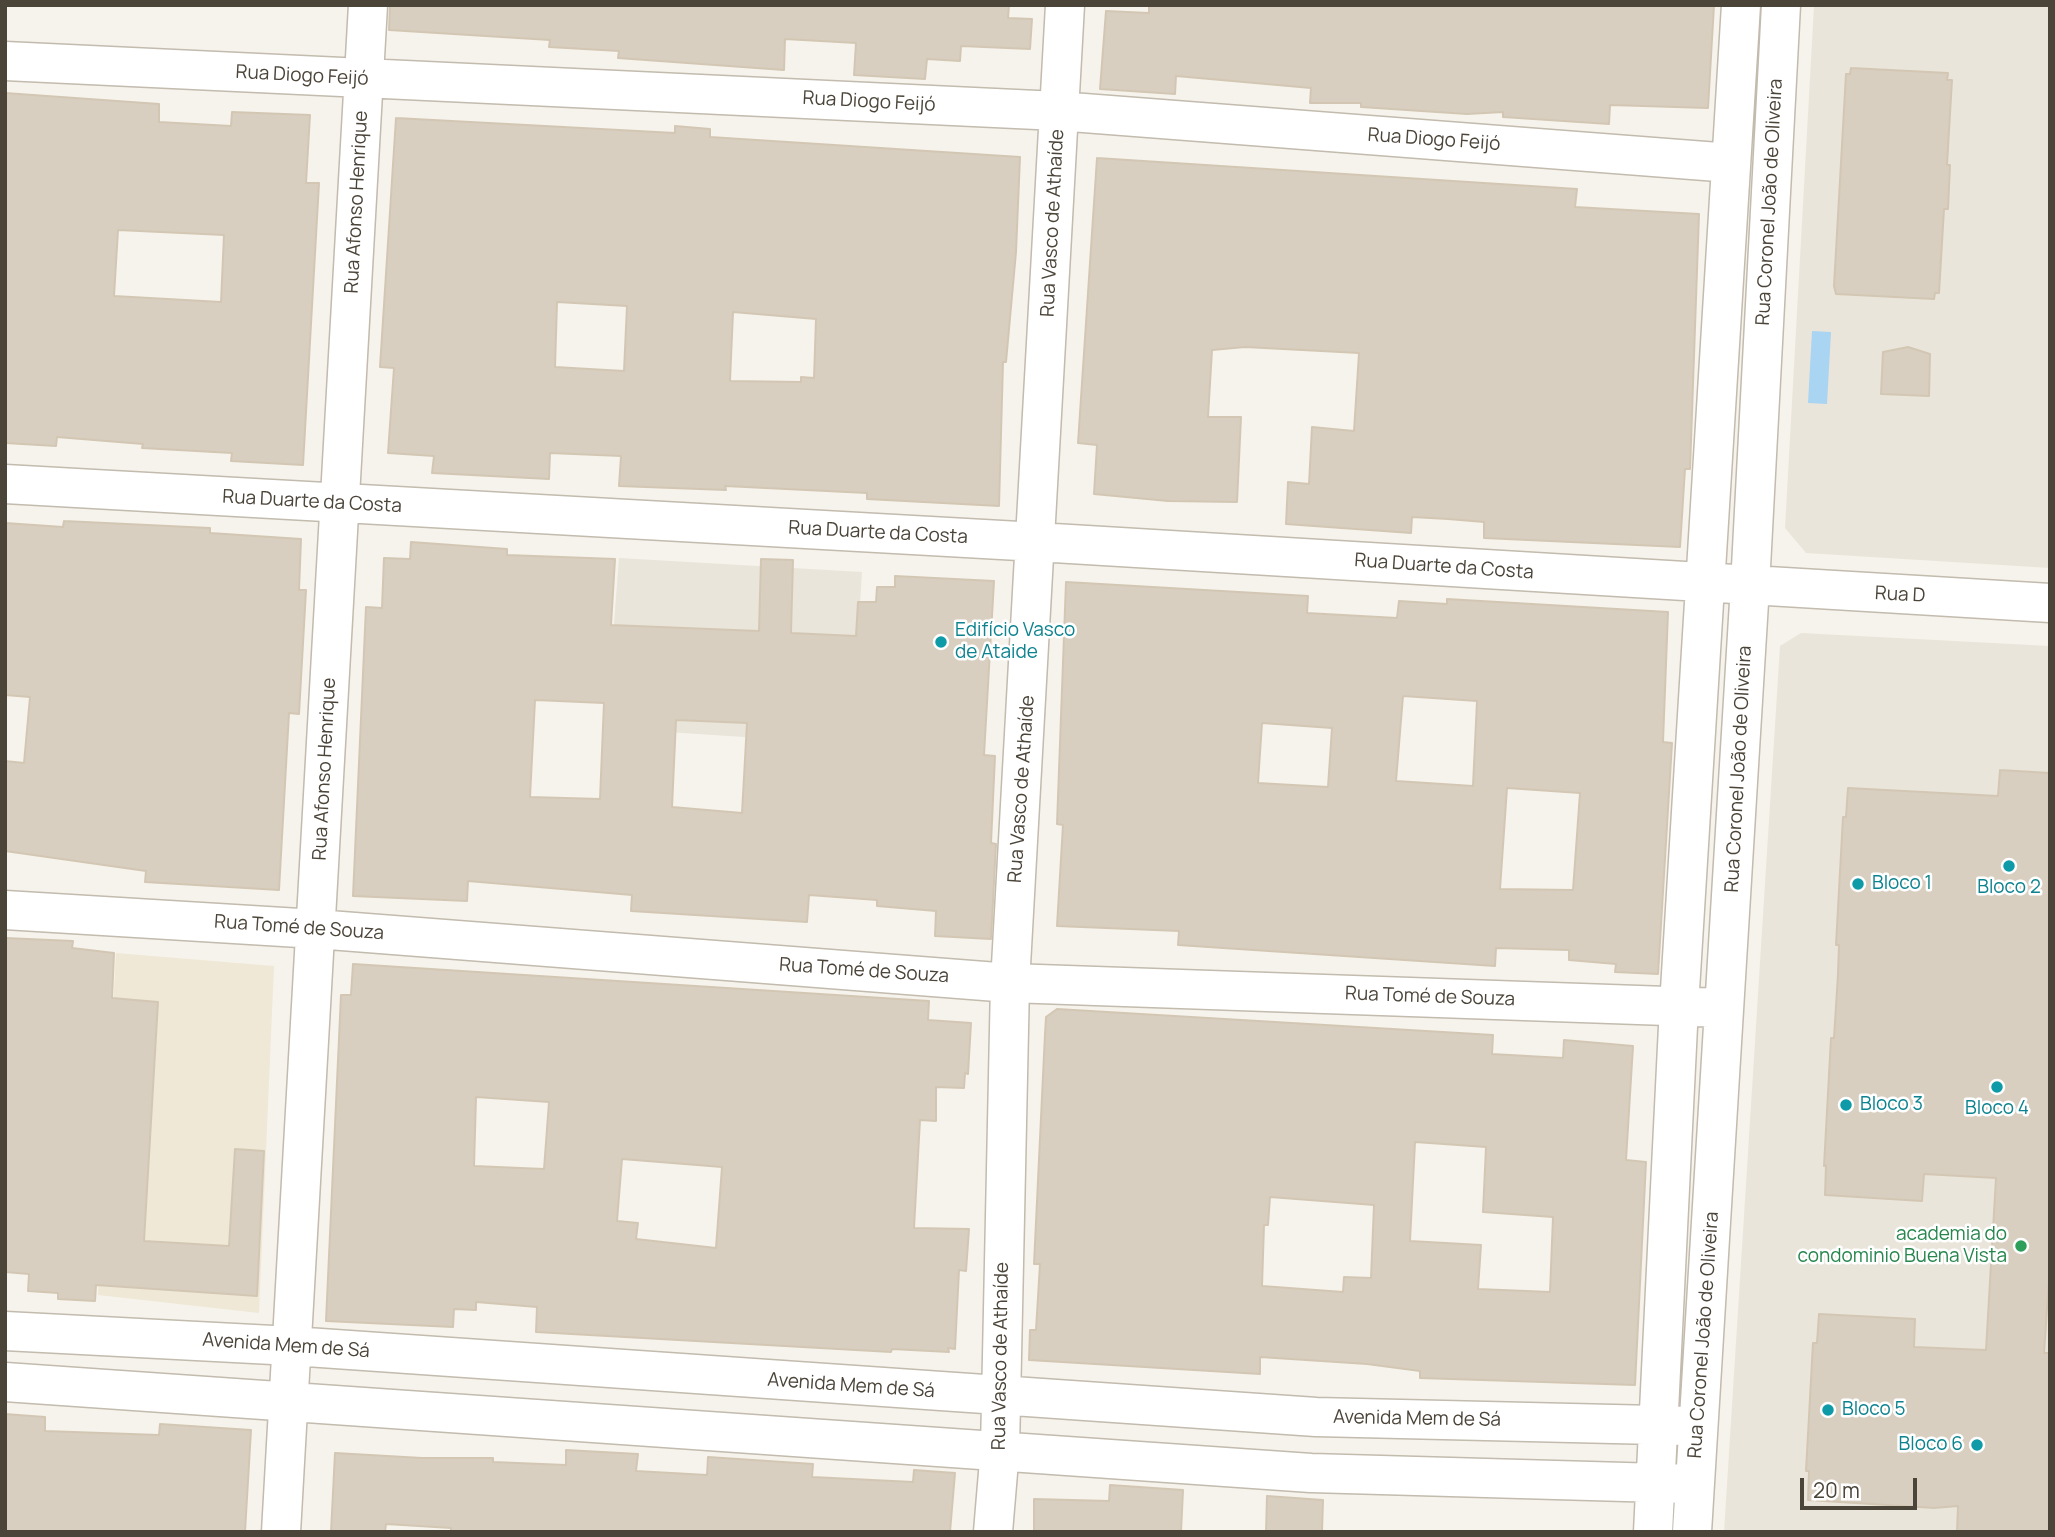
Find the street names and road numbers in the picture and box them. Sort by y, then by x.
street label: Rua Diogo Feijó [235,61,369,91]
street label: Rua Coronel João de Oliveira [1752,78,1788,326]
street label: Rua Diogo Feijó [802,87,936,117]
street label: Rua Afonso Henrique [341,110,373,294]
street label: Rua Diogo Feijó [1367,124,1501,156]
street label: Rua Vasco de Athaíde [1037,128,1069,318]
street label: Rua Duarte da Costa [222,486,402,518]
street label: Rua Duarte da Costa [788,517,968,549]
street label: Rua Duarte da Costa [1354,549,1534,585]
street label: Rua D [1874,582,1926,608]
street label: Rua Coronel João de Oliveira [1721,645,1757,893]
street label: Rua Afonso Henrique [309,677,341,861]
street label: Rua Vasco de Athaíde [1004,694,1040,884]
street label: Rua Tomé de Souza [213,911,385,945]
street label: Rua Tomé de Souza [778,954,950,988]
street label: Rua Tomé de Souza [1345,983,1515,1011]
street label: Rua Coronel João de Oliveira [1684,1211,1724,1459]
street label: Rua Vasco de Athaíde [988,1262,1014,1450]
street label: Avenida Mem de Sá [201,1329,371,1363]
street label: Avenida Mem de Sá [766,1369,936,1403]
street label: Avenida Mem de Sá [1333,1406,1501,1432]

